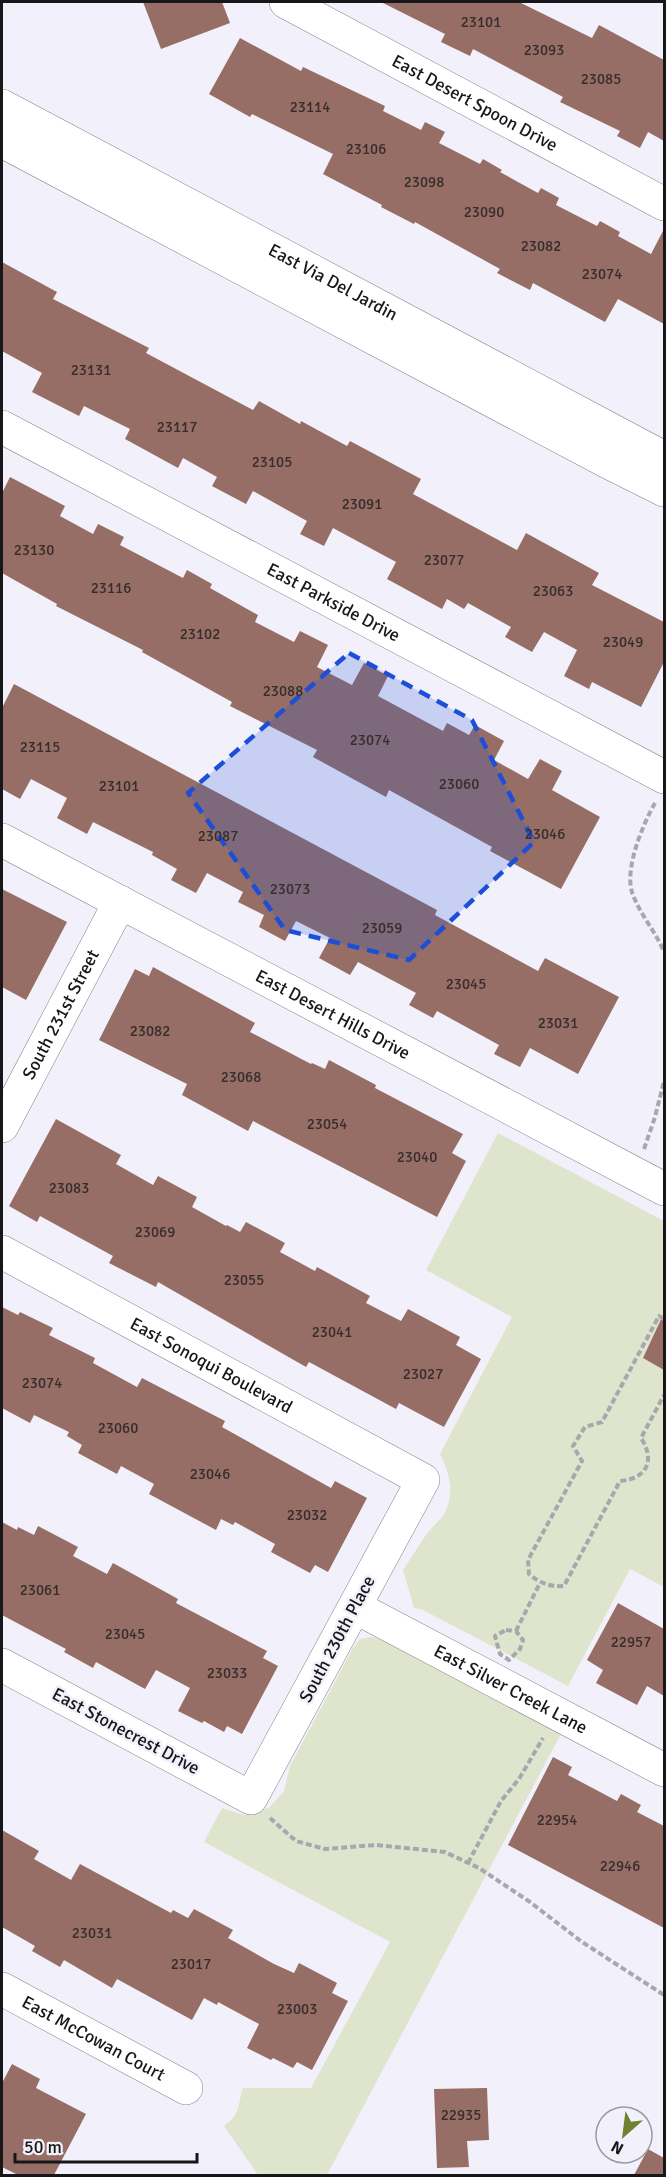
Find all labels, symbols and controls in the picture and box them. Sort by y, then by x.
house number: 23101 [461,13,501,31]
house number: 23093 [524,41,564,59]
street label: East Desert Spoon Drive [388,50,561,156]
house number: 23085 [581,70,621,88]
house number: 23114 [290,98,330,116]
house number: 23106 [346,140,386,158]
house number: 23098 [404,173,444,191]
house number: 23090 [464,203,504,221]
house number: 23082 [521,237,561,255]
street label: East Via Del Jardin [265,239,401,325]
house number: 23074 [582,265,622,283]
house number: 23131 [71,361,111,379]
house number: 23117 [157,418,197,436]
house number: 23105 [252,453,292,471]
house number: 23091 [342,495,382,513]
house number: 23130 [14,541,54,559]
house number: 23077 [424,551,464,569]
street label: East Parkside Drive [263,558,404,647]
house number: 23116 [91,579,131,597]
house number: 23063 [533,582,573,600]
house number: 23102 [180,625,220,643]
house number: 23049 [603,633,643,651]
house number: 23088 [263,682,303,700]
house number: 23074 [350,731,390,749]
house number: 23115 [20,738,60,756]
house number: 23060 [439,775,479,793]
house number: 23101 [99,777,139,795]
house number: 23046 [525,825,565,843]
house number: 23087 [198,827,238,845]
house number: 23073 [270,880,310,898]
house number: 23059 [362,919,402,937]
street label: South 231st Street [18,946,104,1083]
street label: East Desert Hills Drive [252,965,414,1064]
house number: 23045 [446,975,486,993]
house number: 23031 [538,1014,578,1032]
house number: 23082 [130,1022,170,1040]
house number: 23068 [221,1068,261,1086]
house number: 23054 [307,1115,347,1133]
house number: 23040 [397,1148,437,1166]
house number: 23083 [49,1179,89,1197]
house number: 23069 [135,1223,175,1241]
house number: 23055 [224,1271,264,1289]
street label: East Sonoqui Boulevard [126,1312,296,1418]
house number: 23041 [312,1323,352,1341]
house number: 23027 [403,1365,443,1383]
house number: 23074 [22,1374,62,1392]
house number: 23060 [98,1419,138,1437]
house number: 23046 [190,1465,230,1483]
house number: 23032 [287,1506,327,1524]
street label: South 230th Place [294,1572,380,1706]
house number: 23061 [20,1581,60,1599]
house number: 23045 [105,1625,145,1643]
house number: 22957 [611,1633,651,1651]
street label: East Silver Creek Lane [430,1640,591,1739]
house number: 23033 [207,1664,247,1682]
street label: East Stonecrest Drive [49,1683,203,1779]
house number: 22954 [537,1811,577,1829]
house number: 22946 [600,1857,640,1875]
house number: 23031 [72,1924,112,1942]
house number: 23017 [171,1955,211,1973]
street label: East McCowan Court [18,1991,169,2086]
house number: 23003 [277,2000,317,2018]
north arrow [594,2105,654,2165]
house number: 22935 [441,2106,481,2124]
scale bar [15,2126,196,2164]
text: 50 m [24,2136,62,2158]
text: N [608,2136,627,2159]

